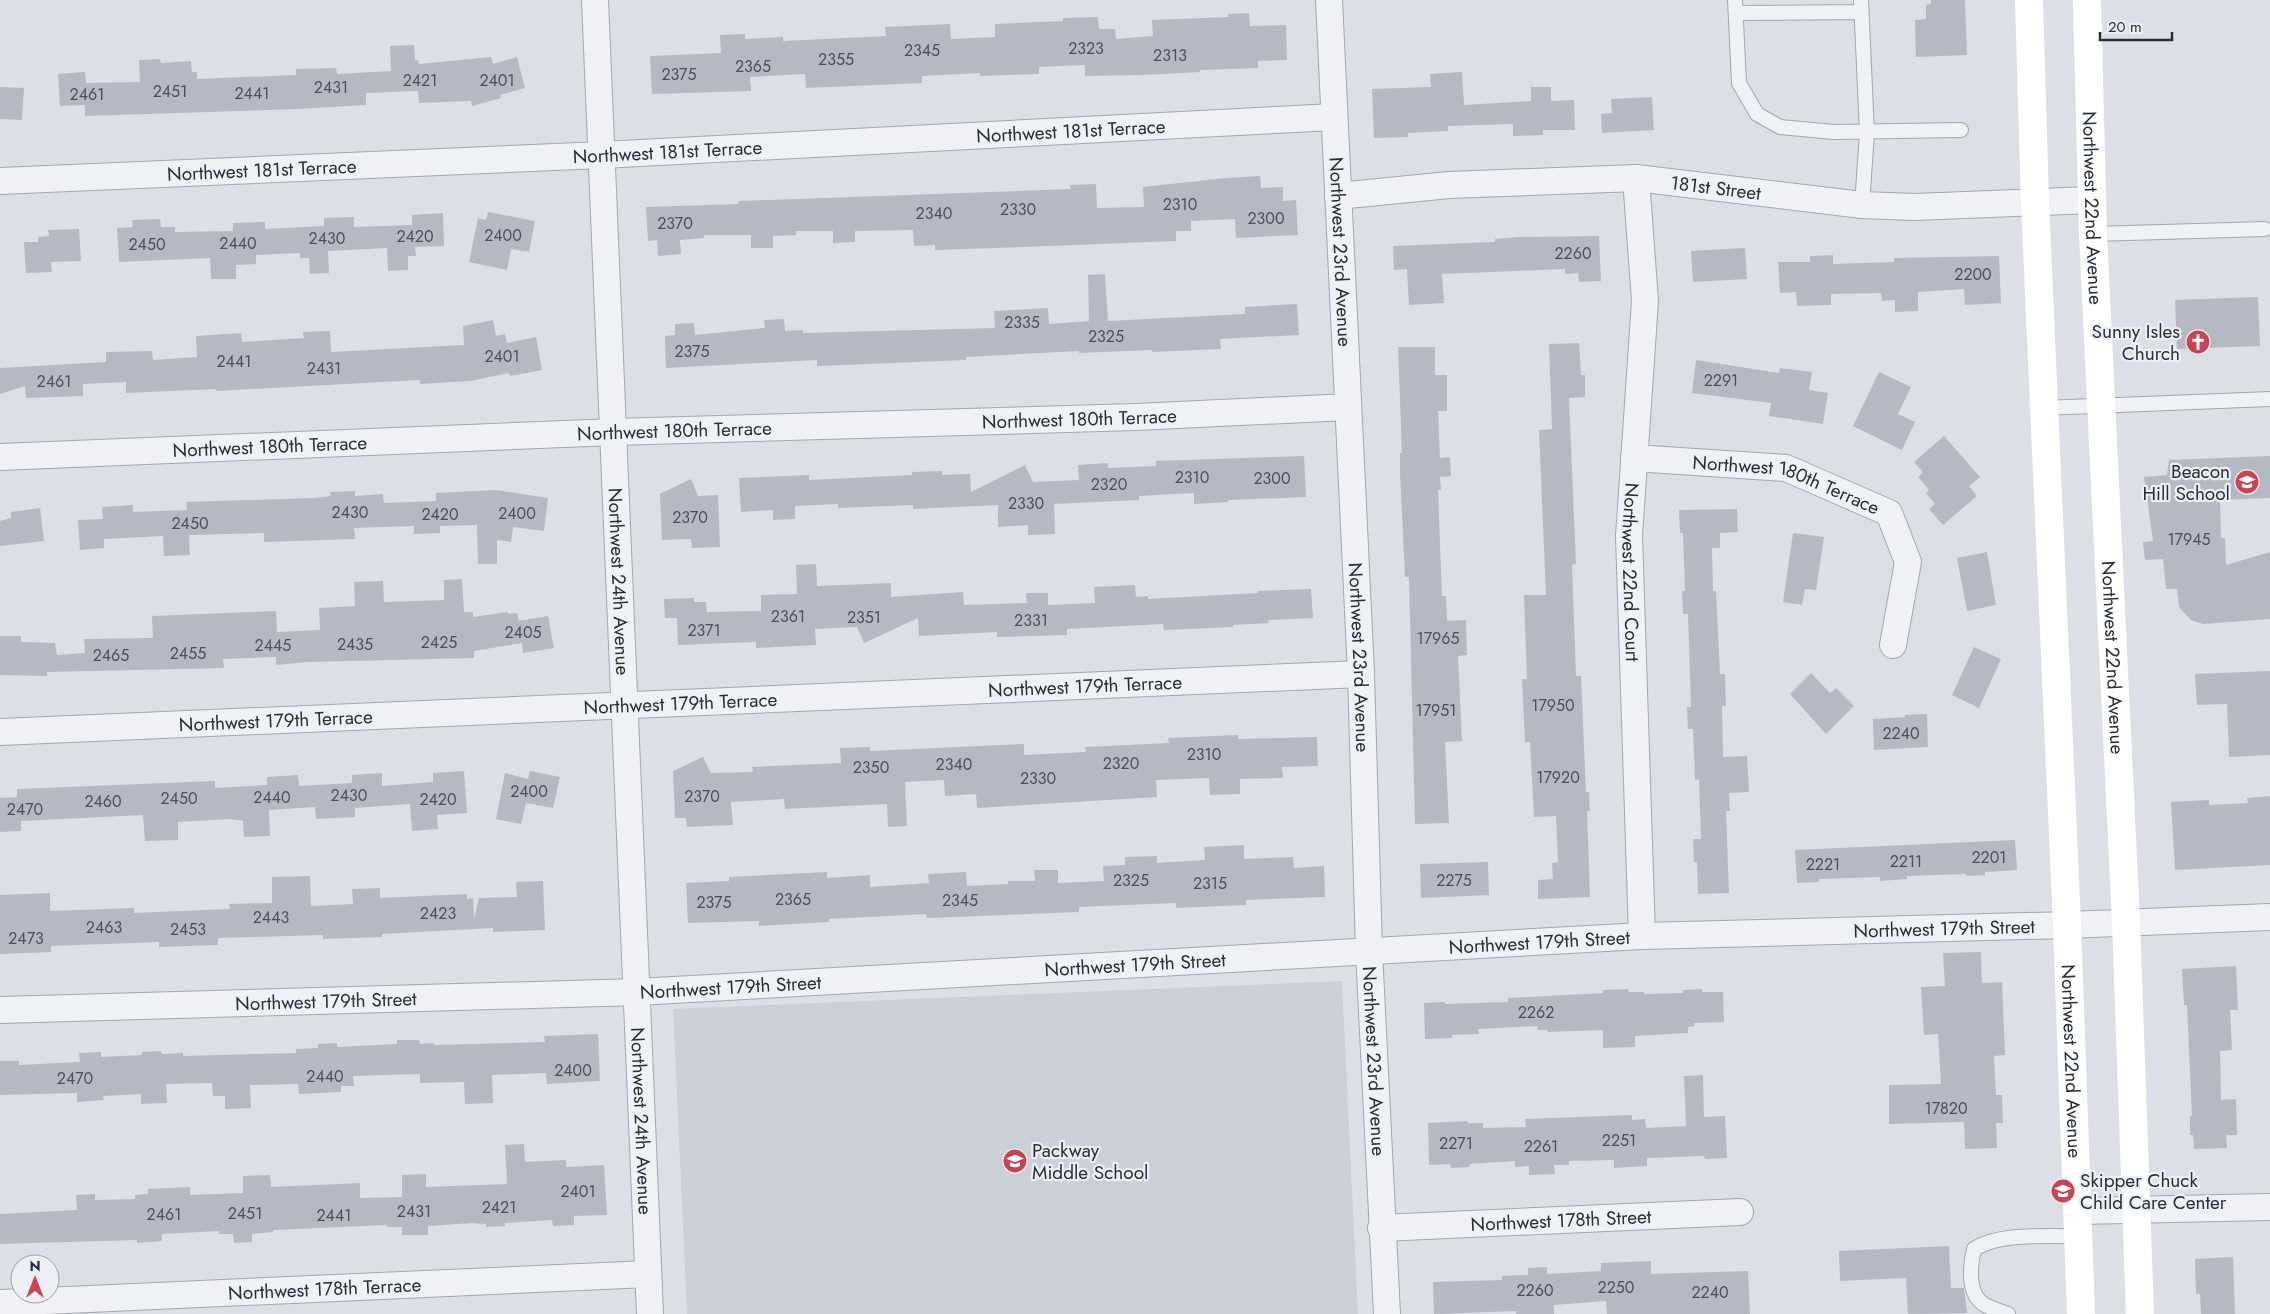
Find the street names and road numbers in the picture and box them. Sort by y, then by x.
street label: Northwest 22nd Avenue [2076,111,2110,306]
street label: Northwest 181st Terrace [975,112,1166,149]
street label: Northwest 181st Terrace [572,133,763,170]
street label: Northwest 181st Terrace [166,152,357,187]
street label: Northwest 23rd Avenue [1323,156,1359,347]
street label: 181st Street [1669,169,1763,206]
street label: Northwest 180th Terrace [982,402,1178,435]
street label: Northwest 180th Terrace [577,414,772,447]
street label: Northwest 180th Terrace [172,429,368,463]
street label: Northwest 180th Terrace [1692,448,1884,521]
street label: Northwest 22nd Court [1615,482,1647,662]
street label: Northwest 24th Avenue [602,487,637,676]
street label: Northwest 22nd Avenue [2095,560,2131,755]
street label: Northwest 23rd Avenue [1342,562,1377,753]
street label: Northwest 179th Terrace [988,668,1183,703]
street label: Northwest 179th Terrace [583,685,778,721]
street label: Northwest 179th Terrace [178,703,373,738]
street label: Northwest 179th Street [1853,912,2036,944]
street label: Northwest 179th Street [1448,923,1631,960]
street label: Northwest 179th Street [1044,946,1227,983]
street label: Northwest 22nd Avenue [2055,964,2089,1159]
street label: Northwest 23rd Avenue [1356,965,1393,1157]
street label: Northwest 179th Street [639,968,822,1005]
street label: Northwest 179th Street [235,985,417,1017]
street label: Northwest 24th Avenue [625,1027,659,1216]
street label: Northwest 178th Street [1470,1202,1652,1238]
street label: Northwest 178th Terrace [227,1271,422,1306]

